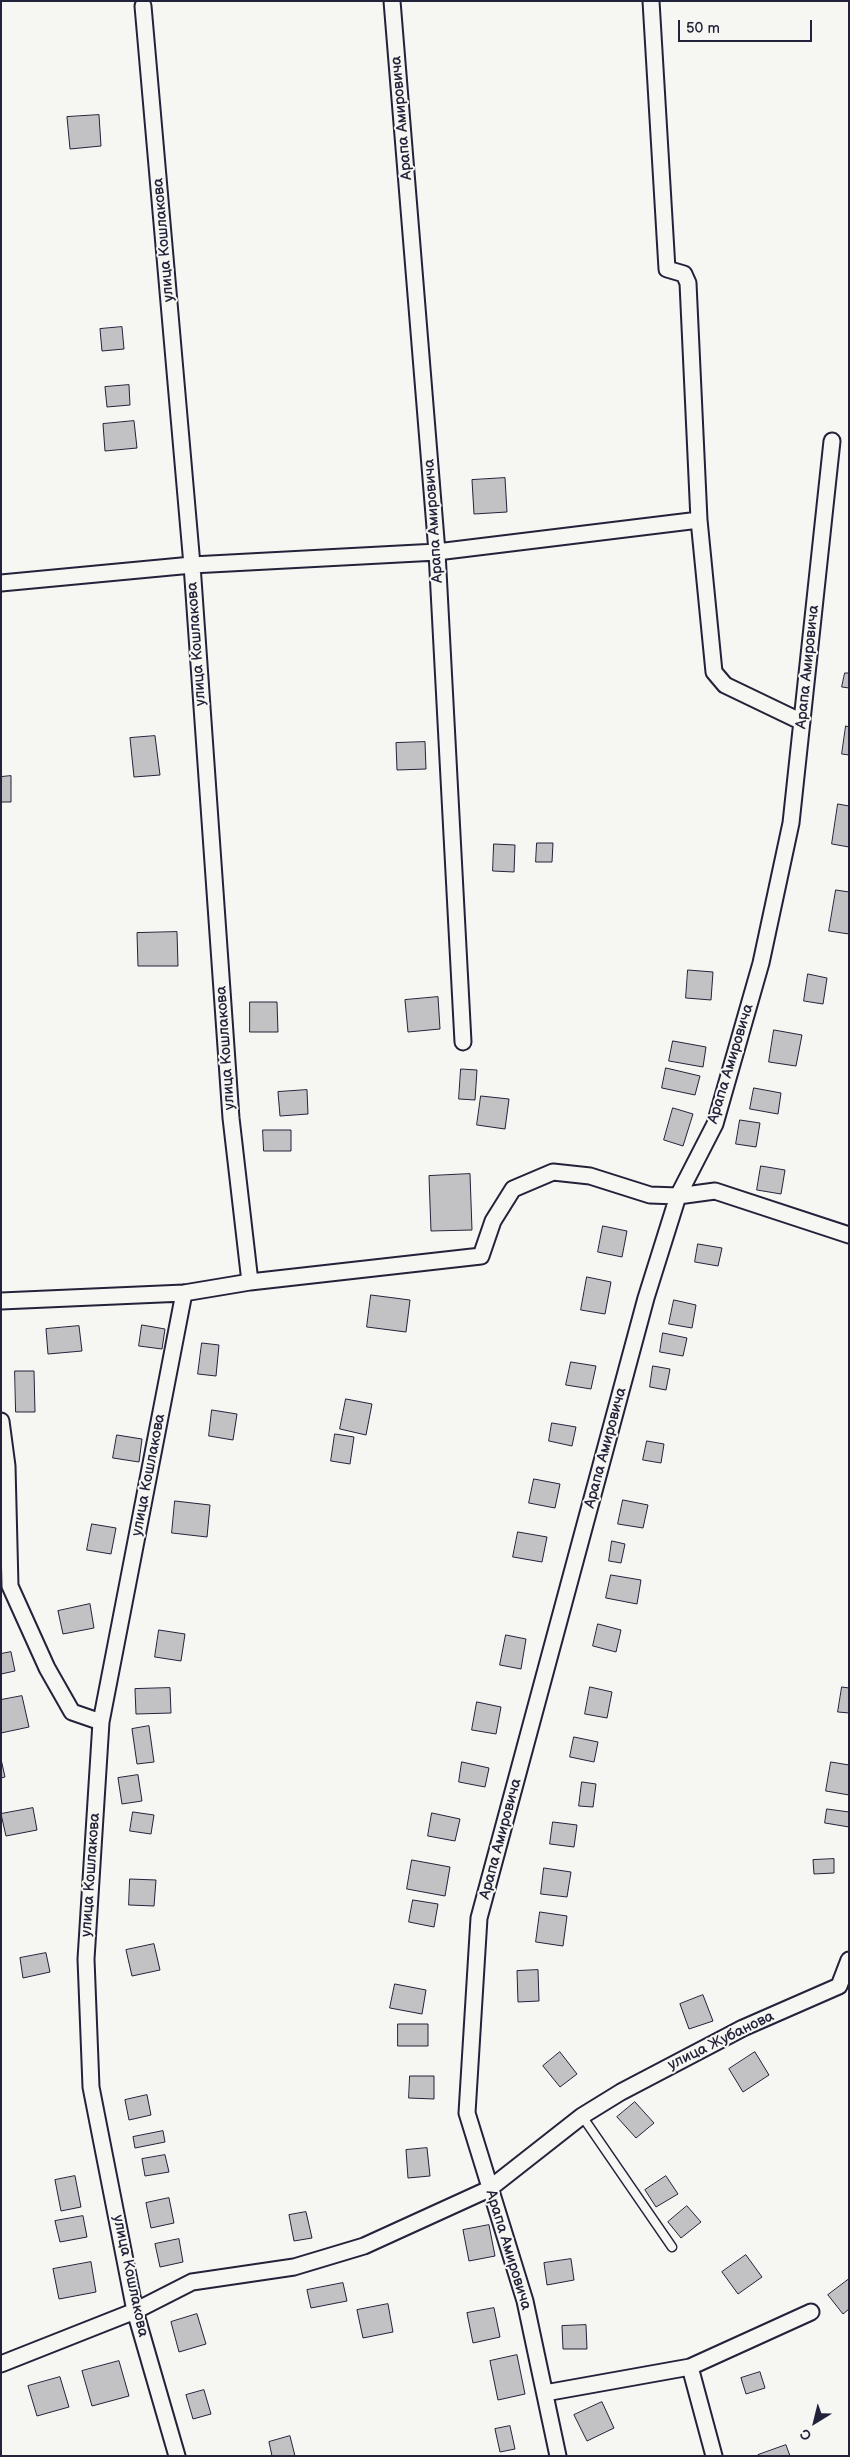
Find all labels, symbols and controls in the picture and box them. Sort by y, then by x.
scale bar [680,10,814,42]
text: 50 m [686,19,720,38]
street label: Арапа Амировича [388,55,416,181]
street label: улица Кошлакова [150,177,178,303]
street label: Арапа Амировича [421,458,447,584]
street label: улица Кошлакова [184,581,210,707]
street label: Арапа Амировича [793,604,823,730]
street label: улица Кошлакова [213,985,239,1111]
street label: Арапа Амировича [704,1002,758,1126]
street label: Арапа Амировича [581,1386,631,1510]
street label: улица Кошлакова [128,1412,170,1538]
street label: Арапа Амировича [476,1777,526,1901]
street label: улица Кошлакова [78,1812,104,1938]
street label: улица Жубанова [665,2008,777,2074]
street label: Арапа Амировича [481,2188,535,2312]
street label: улица Кошлакова [108,2213,152,2339]
north arrow [790,2397,840,2447]
text: С [797,2425,815,2444]

